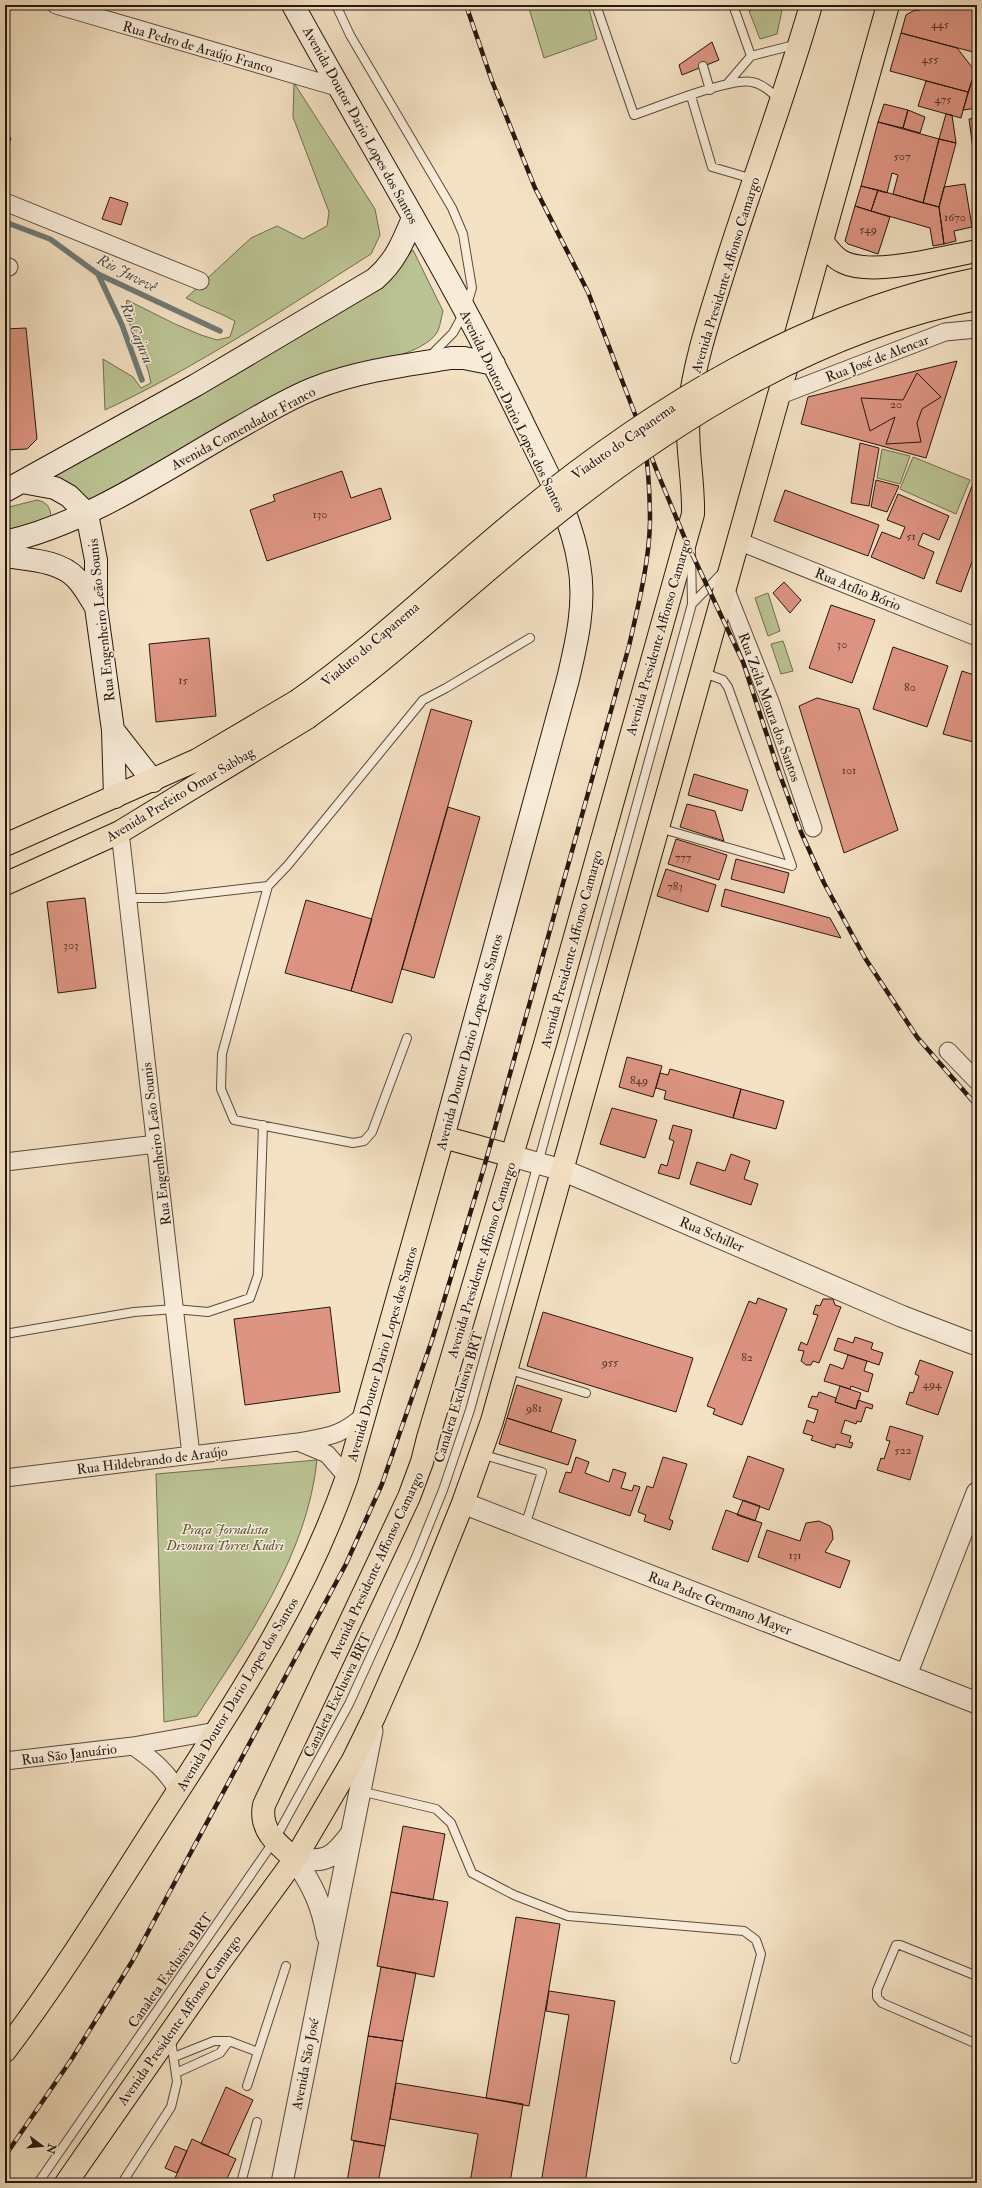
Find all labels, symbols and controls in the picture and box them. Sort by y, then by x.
house number: 445 [931,17,950,32]
street label: Rua Pedro de Araújo Franco [121,18,275,77]
street label: Avenida Doutor Dario Lopes dos Santos [298,23,422,228]
house number: 455 [921,52,939,67]
house number: 475 [935,92,952,107]
house number: 507 [894,149,911,164]
street label: Avenida Presidente Affonso Camargo [687,175,764,376]
house number: 1670 [944,210,966,225]
house number: 549 [859,222,877,237]
water label: Rio Juvevê [93,250,161,297]
water label: Rio Cajuru [115,299,157,366]
street label: Avenida Doutor Dario Lopes dos Santos [455,306,569,516]
street label: Rua José de Alencar [823,331,932,386]
street label: Avenida Comendador Franco [167,383,319,474]
house number: 20 [890,397,902,412]
street label: Viaduto do Capanema [568,399,679,484]
house number: 130 [312,507,328,522]
house number: 51 [906,529,916,544]
street label: Avenida Presidente Affonso Camargo [622,536,695,739]
street label: Rua Engenheiro Leão Sounis [84,537,119,702]
street label: Rua Atílio Bório [812,564,904,615]
street label: Viaduto do Capanema [318,598,424,691]
street label: Rua Zeila Moura dos Santos [735,630,805,784]
house number: 30 [837,637,847,652]
house number: 15 [178,673,188,688]
house number: 80 [904,680,916,695]
street label: Avenida Prefeito Omar Sabbag [102,743,258,846]
house number: 101 [842,763,856,778]
street label: Avenida Presidente Affonso Camargo [537,848,606,1051]
house number: 777 [675,850,692,865]
house number: 783 [667,879,683,894]
street label: Avenida Doutor Dario Lopes dos Santos [432,932,508,1153]
house number: 303 [63,938,79,953]
street label: Rua Engenheiro Leão Sounis [138,1061,175,1226]
house number: 849 [630,1073,648,1088]
street label: Avenida Presidente Affonso Camargo [443,1160,520,1361]
street label: Rua Schiller [677,1213,747,1256]
street label: Avenida Doutor Dario Lopes dos Santos [343,1244,422,1465]
street label: Canaleta Exclusiva BRT [430,1329,487,1465]
house number: 82 [741,1350,753,1365]
house number: 955 [601,1355,619,1370]
house number: 494 [922,1377,942,1392]
house number: 981 [525,1401,542,1416]
street label: Rua Hildebrando de Araújo [76,1443,229,1478]
house number: 522 [894,1443,912,1458]
street label: Avenida Presidente Affonso Camargo [325,1469,427,1662]
park label: Praça Jornalista Divonira Torres Kudri [165,1521,284,1554]
house number: 131 [788,1548,802,1563]
street label: Rua Padre Germano Mayer [645,1568,795,1640]
street label: Avenida Doutor Dario Lopes dos Santos [172,1594,303,1796]
street label: Canaleta Exclusiva BRT [300,1630,375,1760]
street label: Rua São Januário [20,1740,118,1769]
street label: Canaleta Exclusiva BRT [124,1909,217,2031]
street label: Avenida Presidente Affonso Camargo [113,1932,245,2110]
street label: Avenida São José [288,2017,323,2112]
north arrow [22,2126,62,2166]
text: N [43,2141,59,2156]

